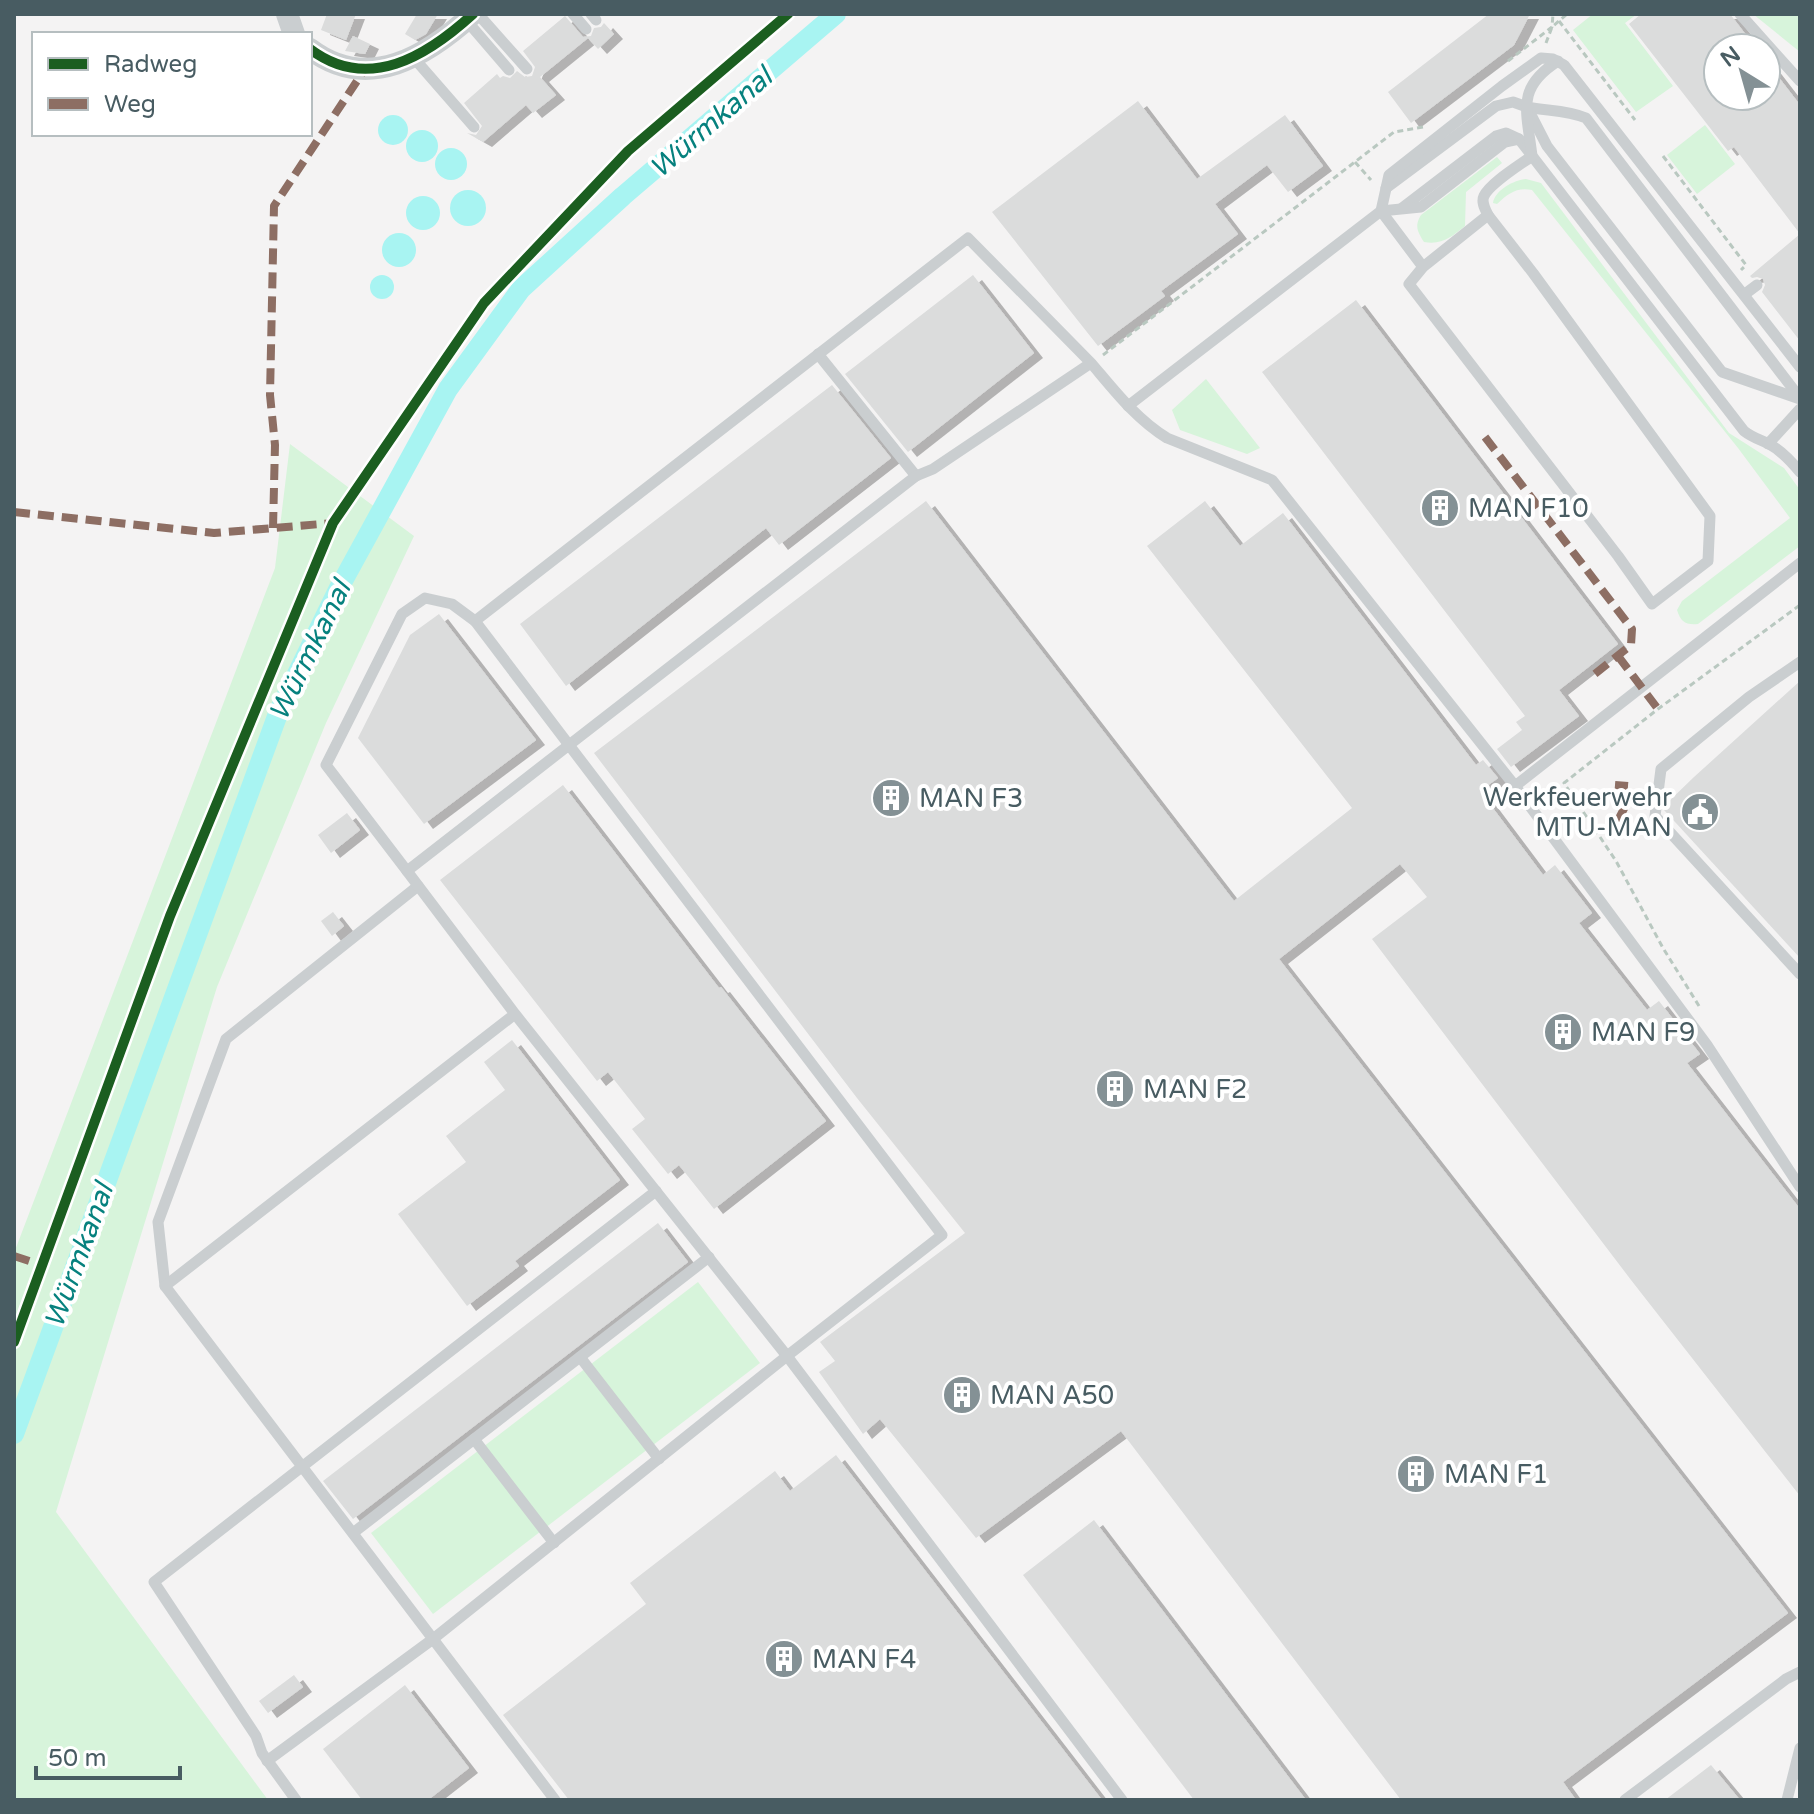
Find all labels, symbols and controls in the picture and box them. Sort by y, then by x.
legend [32,32,312,136]
north arrow [1702,32,1782,112]
text: N [1716,41,1745,73]
text: Radweg [104,50,197,79]
water label: Würmkanal [643,59,781,185]
text: Weg [104,90,156,119]
building icon: MAN F10 [1419,487,1461,529]
place label: MAN F10 [1468,493,1589,524]
water label: Würmkanal [262,573,360,726]
building icon: MAN F3 [870,777,912,819]
place label: Werkfeuerwehr MTU-MAN [1483,782,1672,843]
place label: MAN F3 [919,783,1023,814]
public building icon: Werkfeuerwehr MTU-MAN [1679,791,1721,833]
building icon: MAN F9 [1542,1011,1584,1053]
place label: MAN F9 [1591,1017,1695,1048]
building icon: MAN F2 [1094,1068,1136,1110]
place label: MAN F2 [1143,1074,1247,1105]
water label: Würmkanal [37,1176,122,1333]
building icon: MAN A50 [941,1374,983,1416]
place label: MAN A50 [990,1380,1114,1411]
building icon: MAN F1 [1395,1453,1437,1495]
place label: MAN F1 [1444,1459,1548,1490]
building icon: MAN F4 [763,1638,805,1680]
place label: MAN F4 [812,1644,916,1675]
scale bar [36,1730,180,1780]
text: 50 m [48,1744,106,1773]

